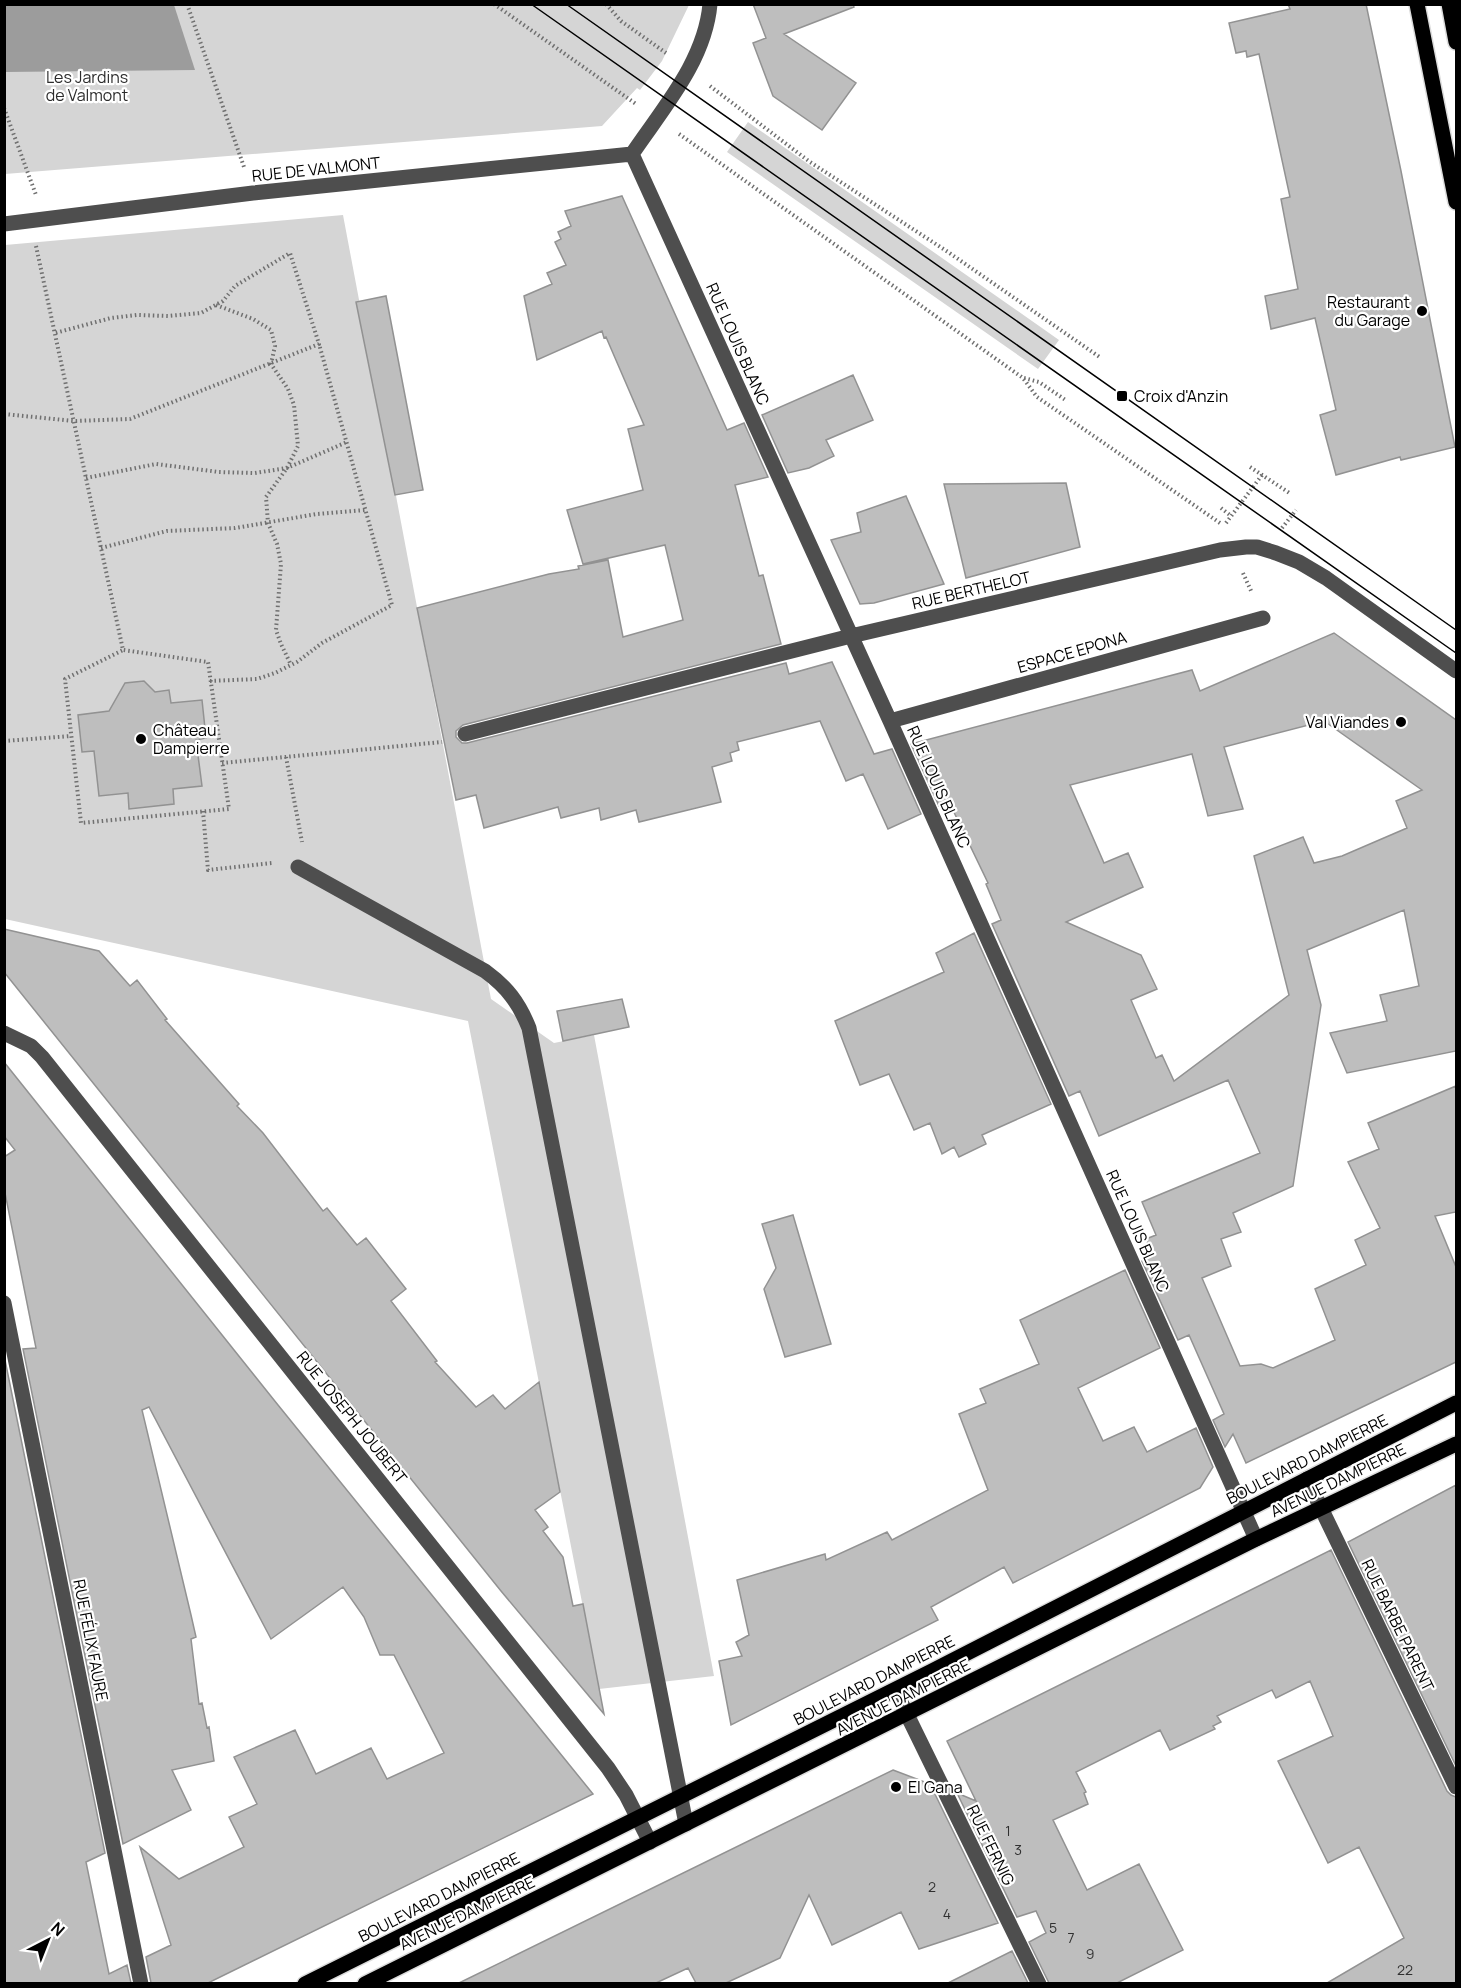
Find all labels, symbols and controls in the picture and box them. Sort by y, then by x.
park label: Les Jardins de Valmont [46,66,128,106]
street label: RUE DE VALMONT [251,151,382,187]
street label: RUE LOUIS BLANC [701,279,775,409]
place label: Restaurant du Garage [1327,291,1410,331]
marker: Restaurant du Garage [1415,304,1429,318]
place label: Croix d'Anzin [1134,385,1228,407]
marker: Croix d'Anzin [1115,389,1129,403]
street label: RUE BERTHELOT [910,566,1033,614]
street label: ESPACE EPONA [1015,626,1129,678]
place label: Val Viandes [1306,711,1389,733]
marker: Val Viandes [1394,715,1408,729]
place label: Château Dampierre [153,719,230,759]
street label: RUE LOUIS BLANC [902,722,976,852]
marker: Château Dampierre [134,732,148,746]
street label: RUE LOUIS BLANC [1101,1166,1175,1296]
street label: RUE JOSEPH JOUBERT [292,1346,413,1488]
street label: BOULEVARD DAMPIERRE [1223,1409,1391,1509]
street label: AVENUE DAMPIERRE [1267,1438,1409,1522]
street label: RUE BARBE PARENT [1356,1555,1440,1695]
street label: RUE FÉLIX FAURE [68,1577,114,1703]
street label: BOULEVARD DAMPIERRE [790,1630,958,1730]
street label: AVENUE DAMPIERRE [832,1654,974,1740]
place label: El Gana [908,1776,963,1798]
marker: El Gana [889,1780,903,1794]
street label: RUE FERNIG [962,1801,1020,1889]
house number: 1 [1005,1821,1011,1840]
house number: 3 [1014,1840,1022,1859]
street label: BOULEVARD DAMPIERRE [355,1847,523,1947]
street label: AVENUE DAMPIERRE [396,1871,538,1955]
house number: 2 [928,1877,936,1896]
house number: 4 [943,1904,951,1923]
north arrow [18,1910,78,1970]
text: N [46,1917,70,1941]
house number: 5 [1049,1918,1057,1937]
house number: 7 [1067,1928,1075,1947]
house number: 9 [1086,1944,1094,1963]
house number: 22 [1397,1960,1413,1979]

